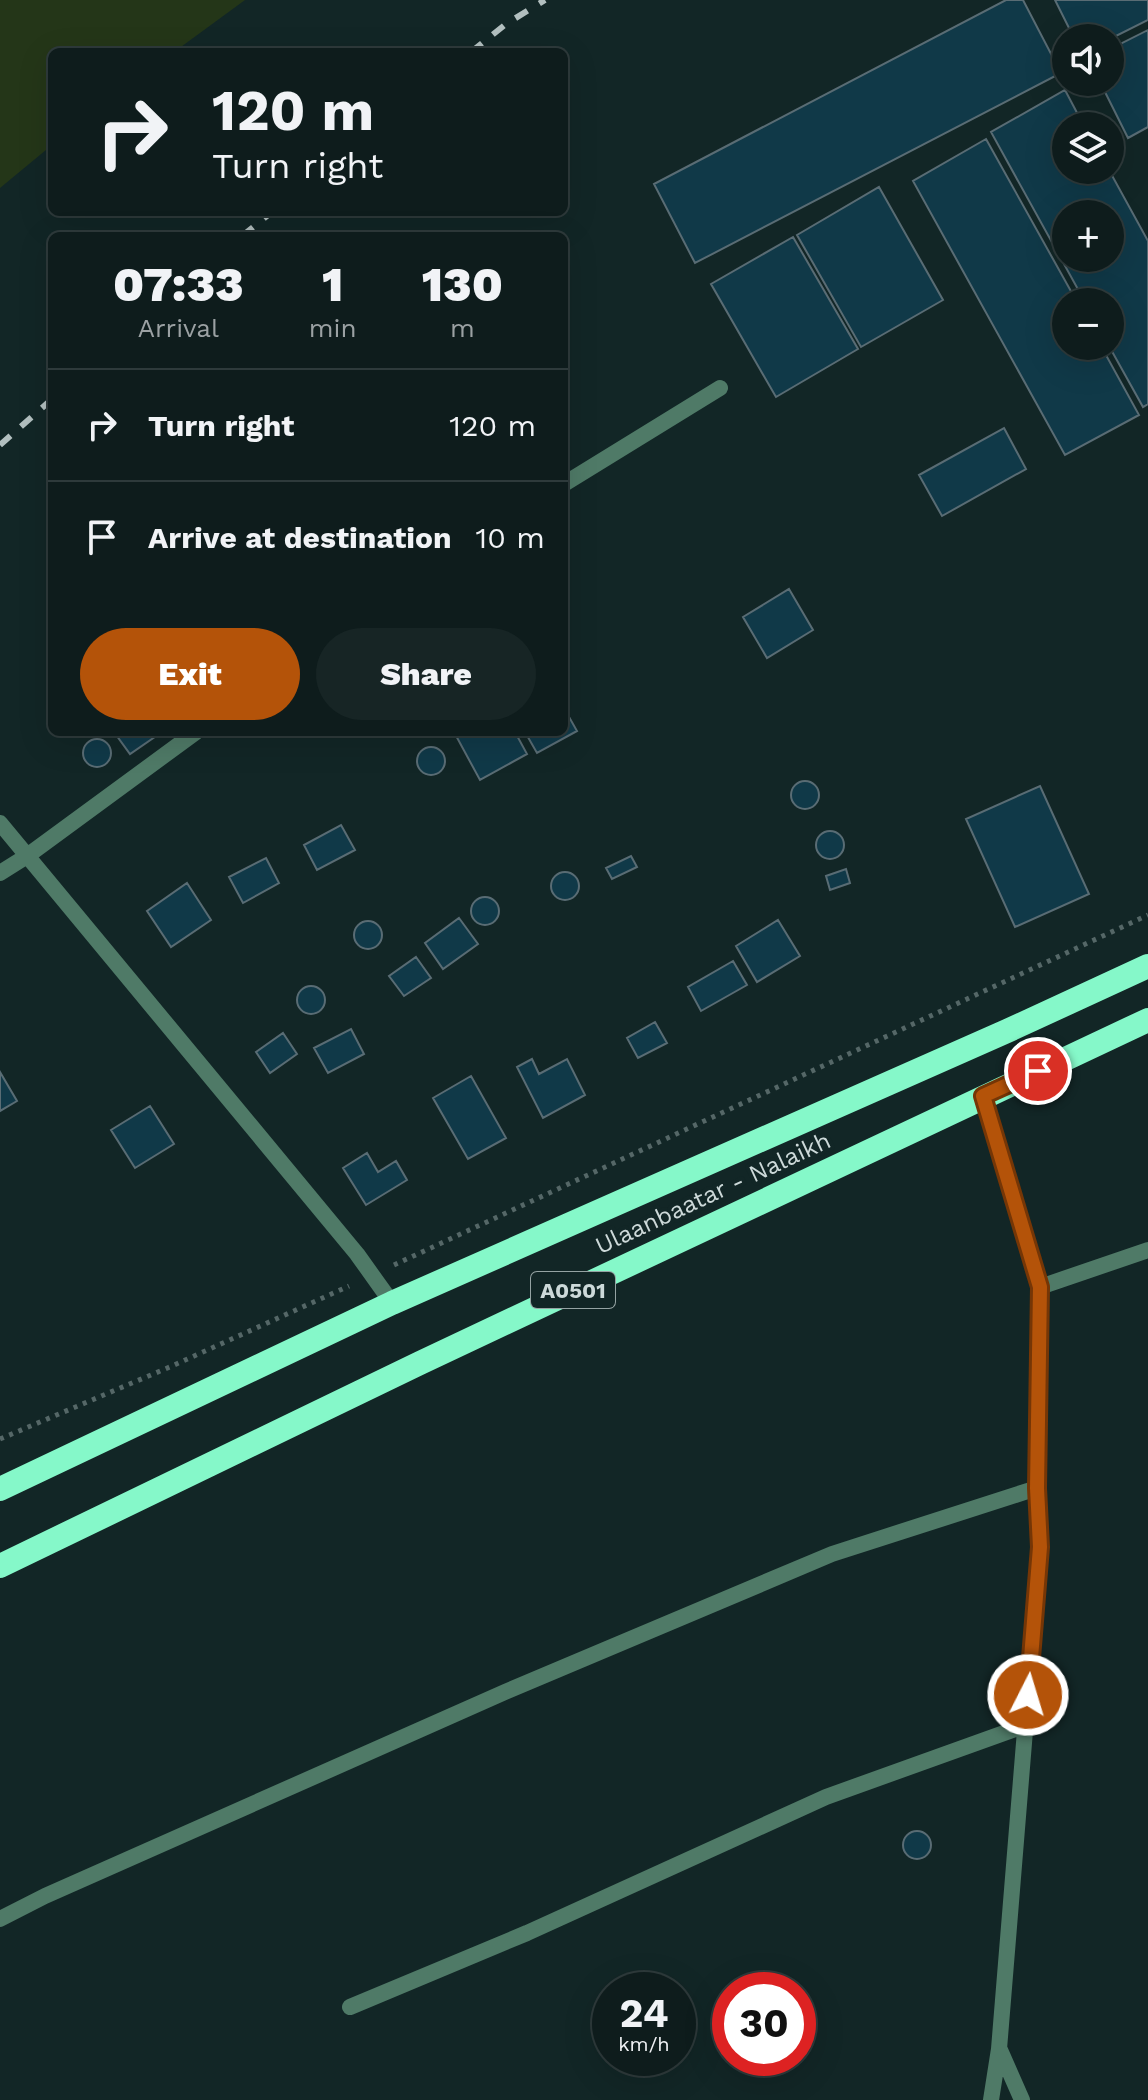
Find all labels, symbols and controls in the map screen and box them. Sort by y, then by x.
map controls [1052,24,1124,360]
button: sound [1052,24,1124,96]
text: 120 m [212,78,374,144]
icon: right [80,80,184,184]
button: layers [1052,112,1124,184]
text: Turn right [212,145,383,187]
button: + [1052,200,1124,272]
text: 07:33 [113,256,244,313]
text: 1 [322,256,343,313]
text: 130 [422,256,503,313]
button: − [1052,288,1124,360]
text: Arrival [138,313,219,343]
text: min [309,313,357,343]
text: m [450,313,475,343]
icon: right [80,403,124,447]
text: Turn right [148,408,294,443]
text: 120 m [449,408,536,443]
icon: arrive [80,515,124,559]
text: Arrive at destination [148,520,452,555]
text: 10 m [476,520,545,555]
button: Exit [80,628,300,720]
button: Share [316,628,536,720]
pin [1004,1037,1072,1105]
icon: arrive [1016,1049,1060,1093]
street label: Ulaanbaatar - Nalaikh [591,1126,835,1260]
road number: A0501 [531,1272,615,1308]
position arrow [986,1653,1070,1737]
speed limit sign: 30 [712,1972,816,2076]
text: 24 [619,1990,669,2037]
text: km/h [618,2032,670,2056]

